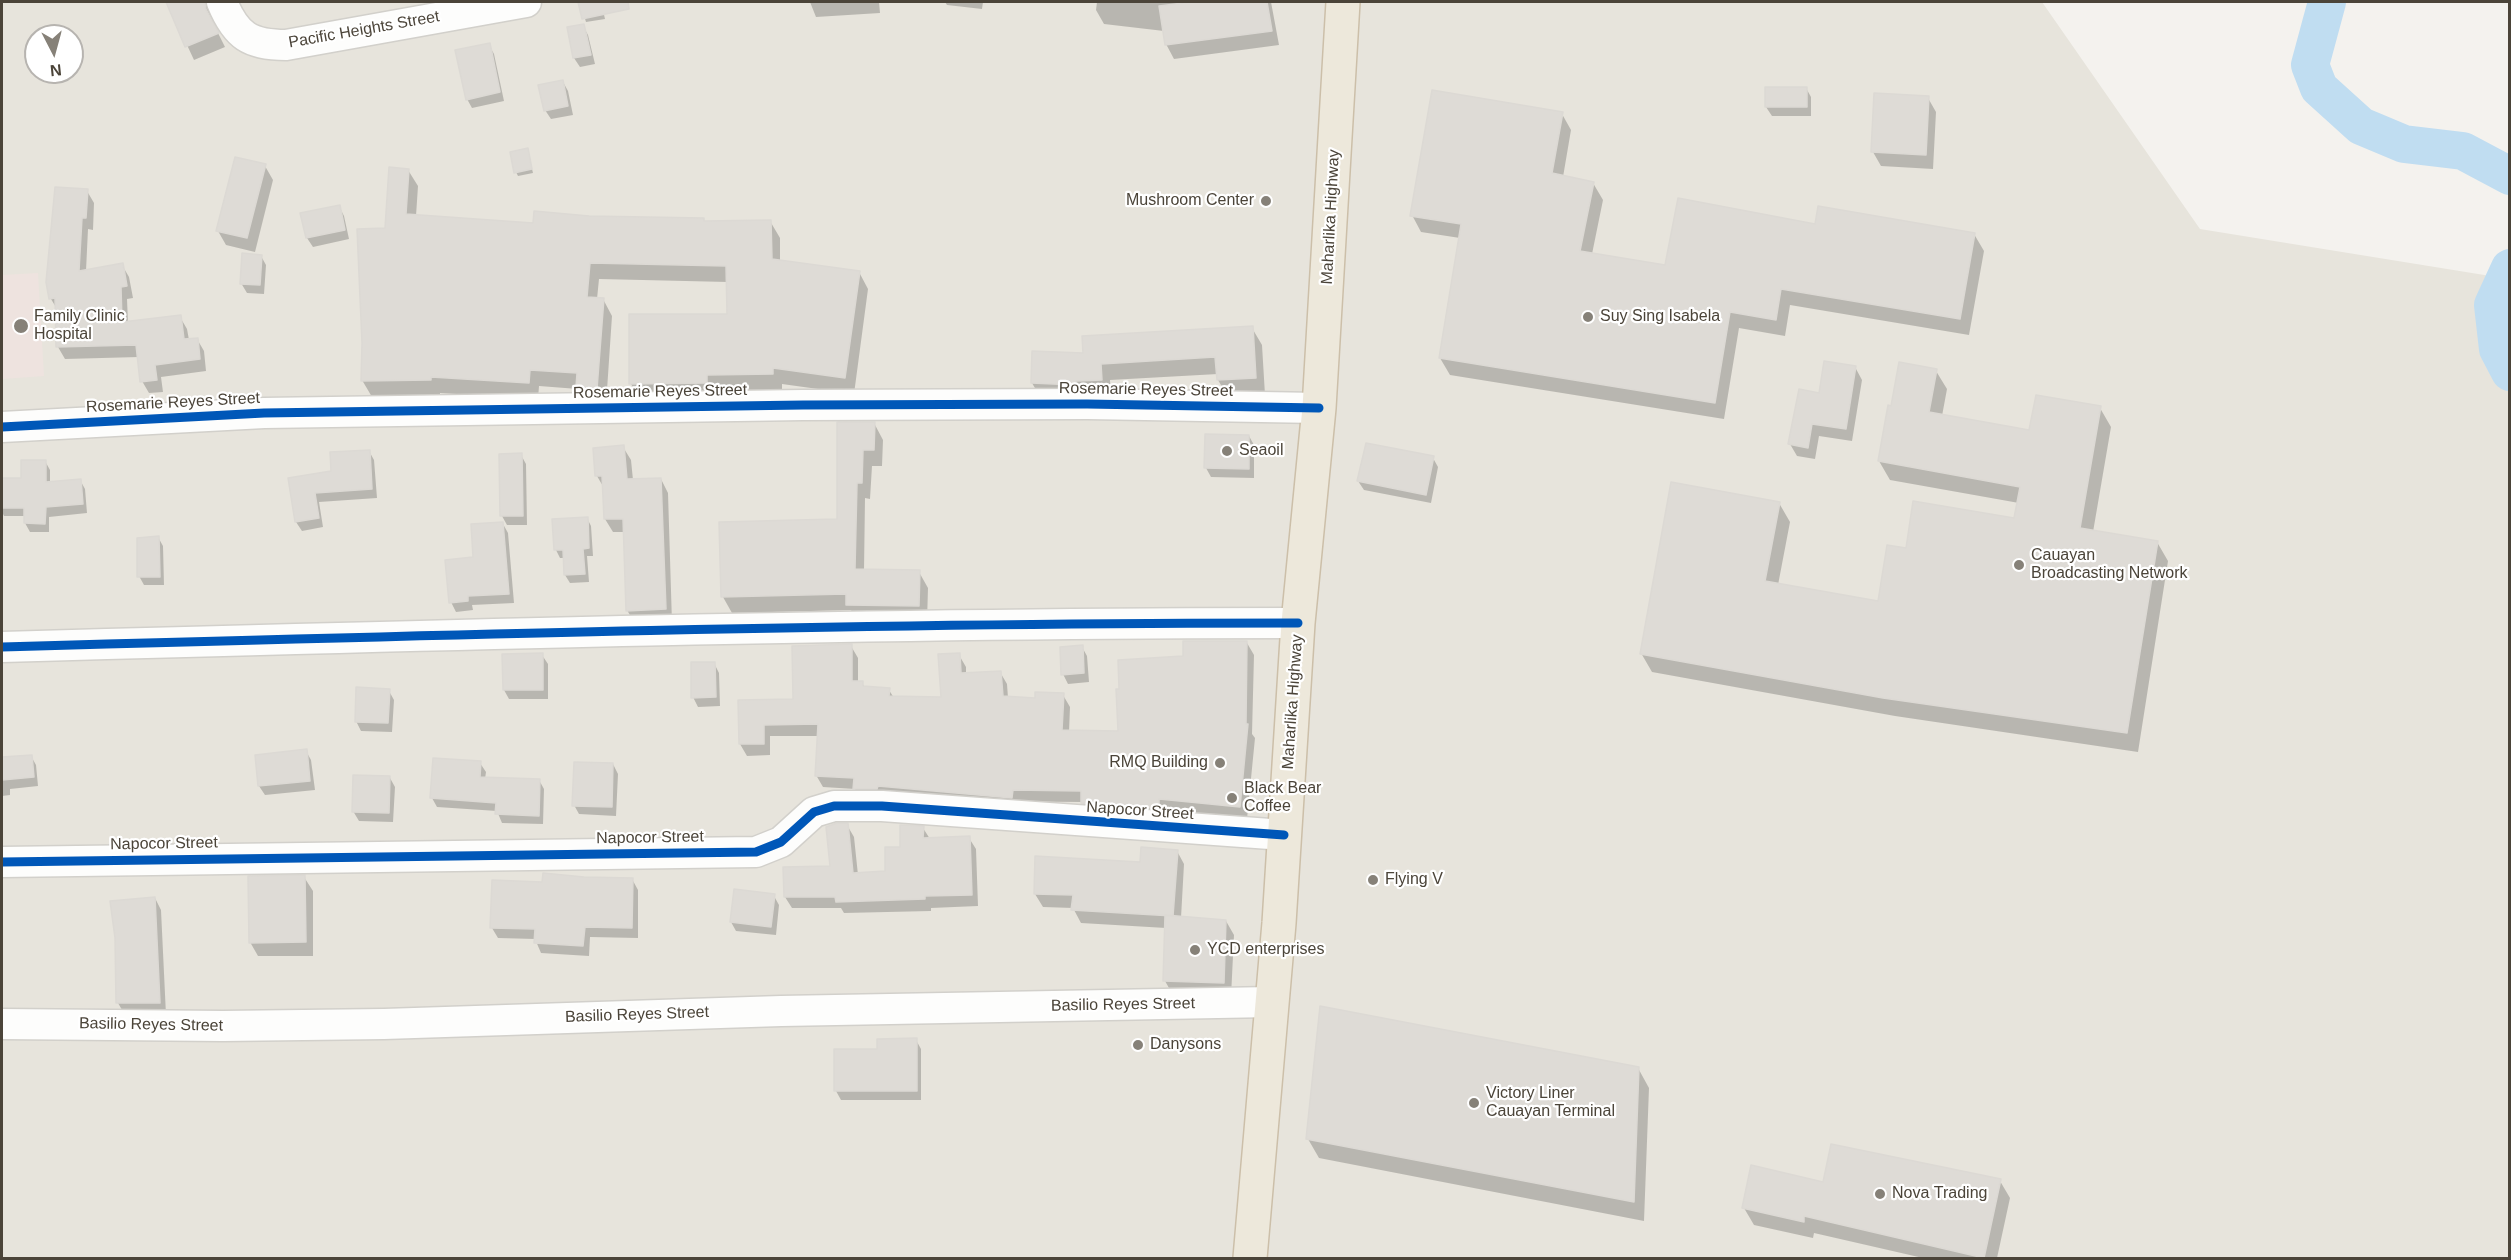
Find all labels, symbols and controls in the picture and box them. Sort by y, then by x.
street label: Pacific Heights Street [287,7,441,53]
north arrow [24,24,84,84]
text: N [49,61,62,79]
street label: Maharlika Highway [1318,149,1344,285]
place label: Mushroom Center [1126,191,1254,211]
marker: Mushroom Center [1259,194,1273,208]
place label: Family Clinic Hospital [34,307,125,345]
place label: Suy Sing Isabela [1600,307,1720,327]
marker: Suy Sing Isabela [1581,310,1595,324]
marker: Family Clinic Hospital [12,317,30,335]
street label: Rosemarie Reyes Street [1059,379,1233,401]
street label: Rosemarie Reyes Street [573,381,747,403]
street label: Rosemarie Reyes Street [85,389,261,417]
place label: Seaoil [1239,441,1283,461]
marker: Seaoil [1220,444,1234,458]
place label: Cauayan Broadcasting Network [2031,546,2188,584]
marker: Cauayan Broadcasting Network [2012,558,2026,572]
street label: Maharlika Highway [1279,634,1307,770]
place label: RMQ Building [1109,753,1208,773]
marker: RMQ Building [1213,756,1227,770]
place label: Black Bear Coffee [1244,779,1321,817]
marker: Black Bear Coffee [1225,791,1239,805]
street label: Napocor Street [1086,798,1194,824]
street label: Napocor Street [596,827,704,849]
street label: Napocor Street [110,833,218,855]
place label: Flying V [1385,870,1443,890]
marker: Flying V [1366,873,1380,887]
place label: YCD enterprises [1207,940,1324,960]
marker: YCD enterprises [1188,943,1202,957]
street label: Basilio Reyes Street [1051,994,1195,1016]
street label: Basilio Reyes Street [565,1003,709,1027]
street label: Basilio Reyes Street [79,1014,223,1036]
place label: Danysons [1150,1035,1221,1055]
marker: Danysons [1131,1038,1145,1052]
place label: Victory Liner Cauayan Terminal [1486,1084,1615,1122]
marker: Victory Liner Cauayan Terminal [1467,1096,1481,1110]
place label: Nova Trading [1892,1184,1987,1204]
marker: Nova Trading [1873,1187,1887,1201]

